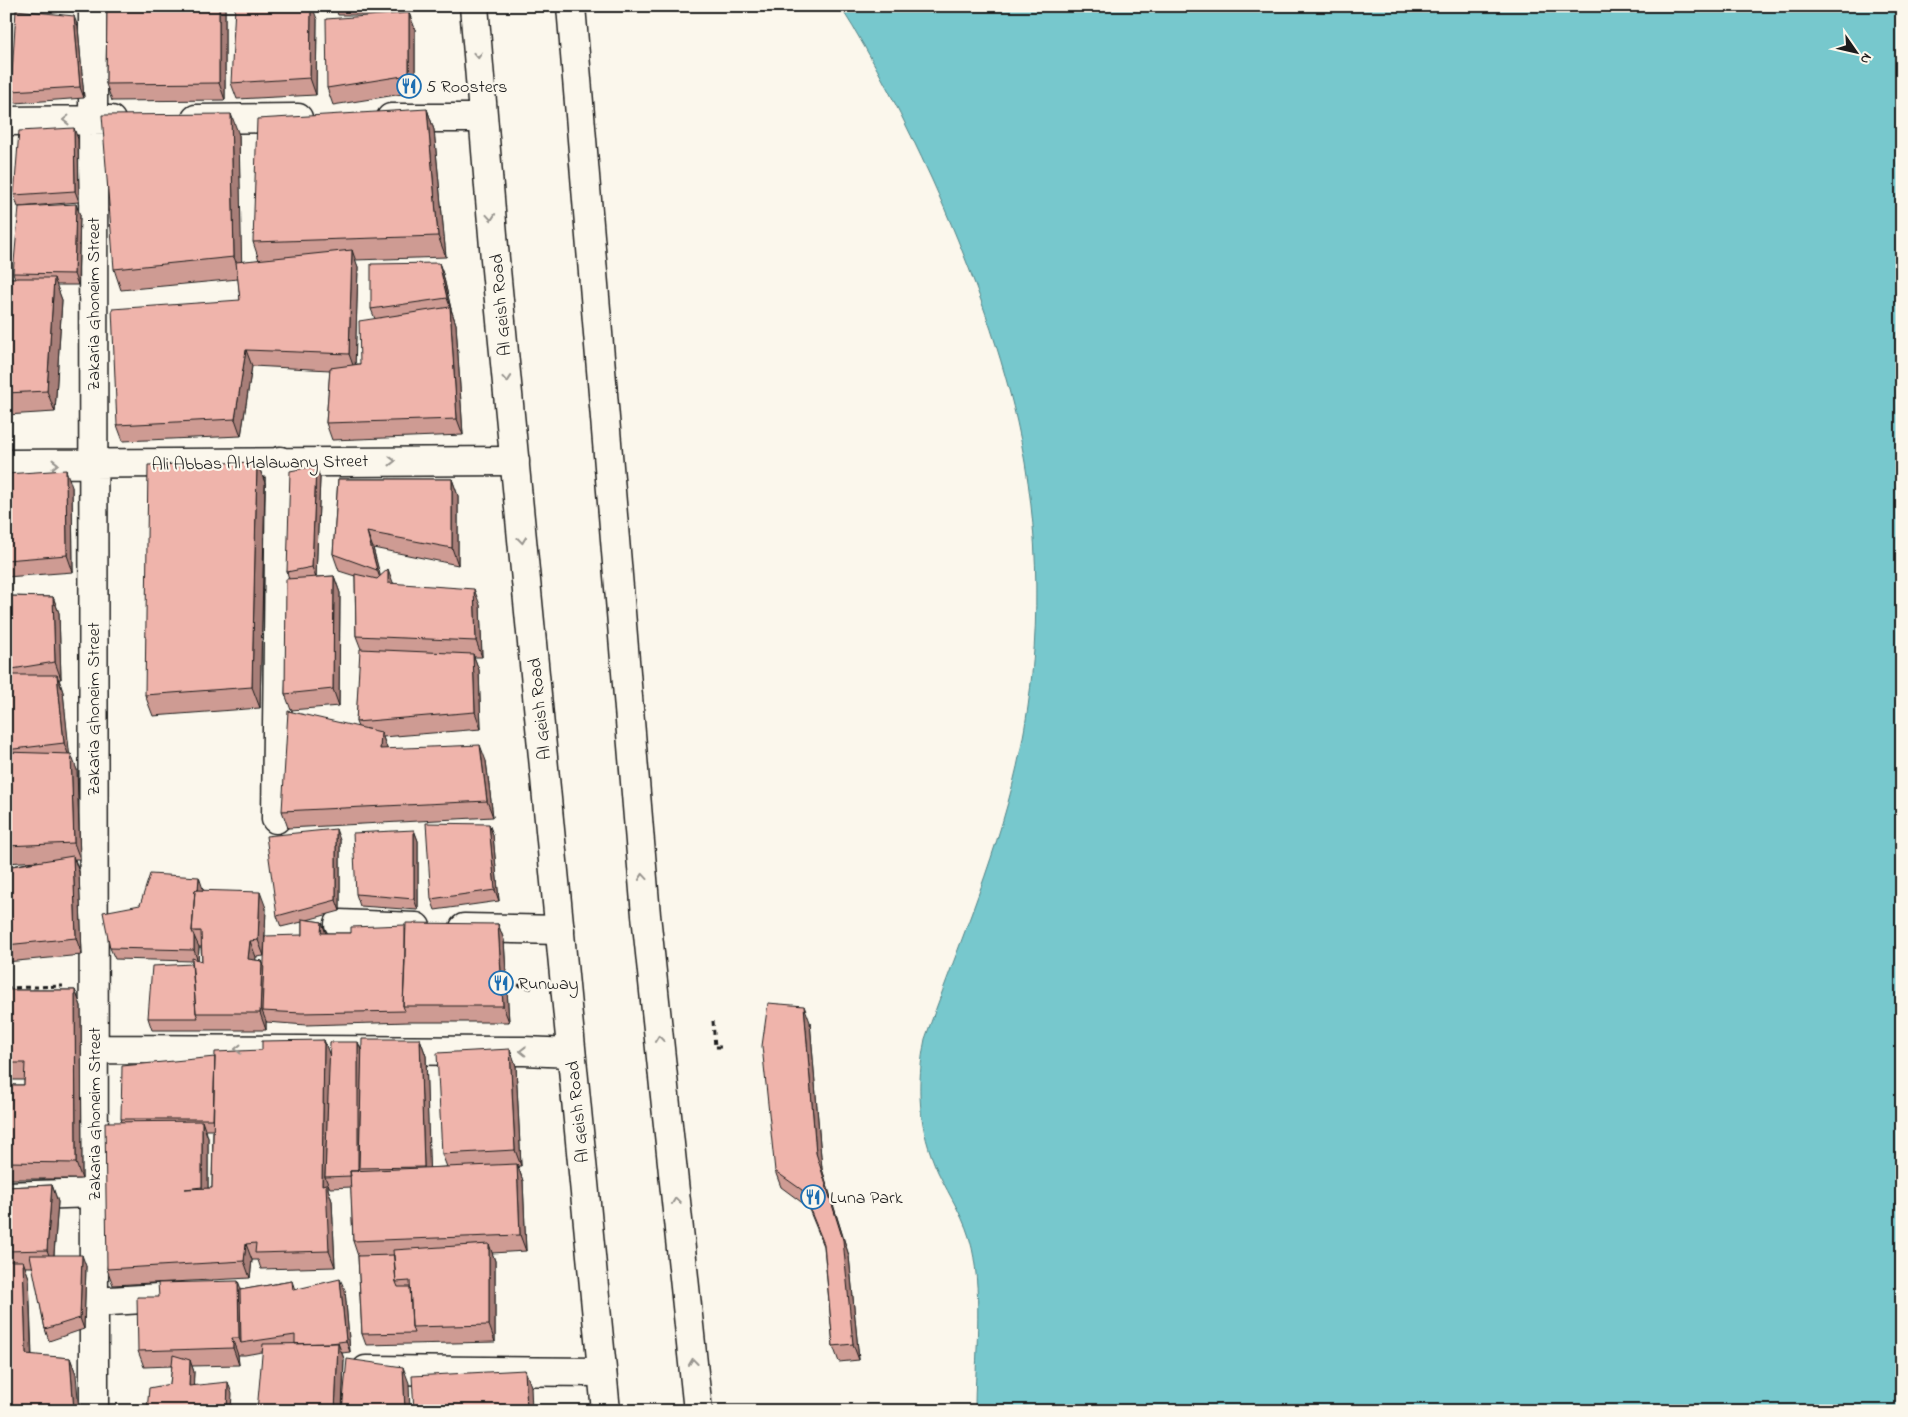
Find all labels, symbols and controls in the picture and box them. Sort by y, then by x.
north arrow [1830,28,1880,78]
text: N [1854,49,1877,68]
one-way arrow [472,51,483,59]
restaurant icon: 5 Roosters [396,73,422,99]
place label: 5 Roosters [426,75,508,101]
one-way arrow [62,115,70,125]
one-way arrow [486,213,497,221]
street label: Zakaria Ghoneim Street [82,217,108,391]
street label: Al Geish Road [485,253,519,357]
one-way arrow [501,375,512,383]
street label: Ali Abbas Al Halawany Street [152,449,369,479]
one-way arrow [389,456,397,466]
one-way arrow [52,459,59,469]
one-way arrow [516,537,527,545]
street label: Zakaria Ghoneim Street [82,622,108,796]
street label: Al Geish Road [523,656,559,761]
one-way arrow [638,873,649,881]
restaurant icon: Runway [488,970,514,996]
place label: Runway [518,972,579,998]
street label: Zakaria Ghoneim Street [83,1027,109,1201]
one-way arrow [654,1035,665,1043]
one-way arrow [233,1044,241,1054]
one-way arrow [518,1045,526,1056]
street label: Al Geish Road [561,1059,597,1164]
restaurant icon: Luna Park [800,1184,826,1210]
place label: Luna Park [830,1186,903,1212]
one-way arrow [671,1196,682,1204]
one-way arrow [688,1358,699,1366]

